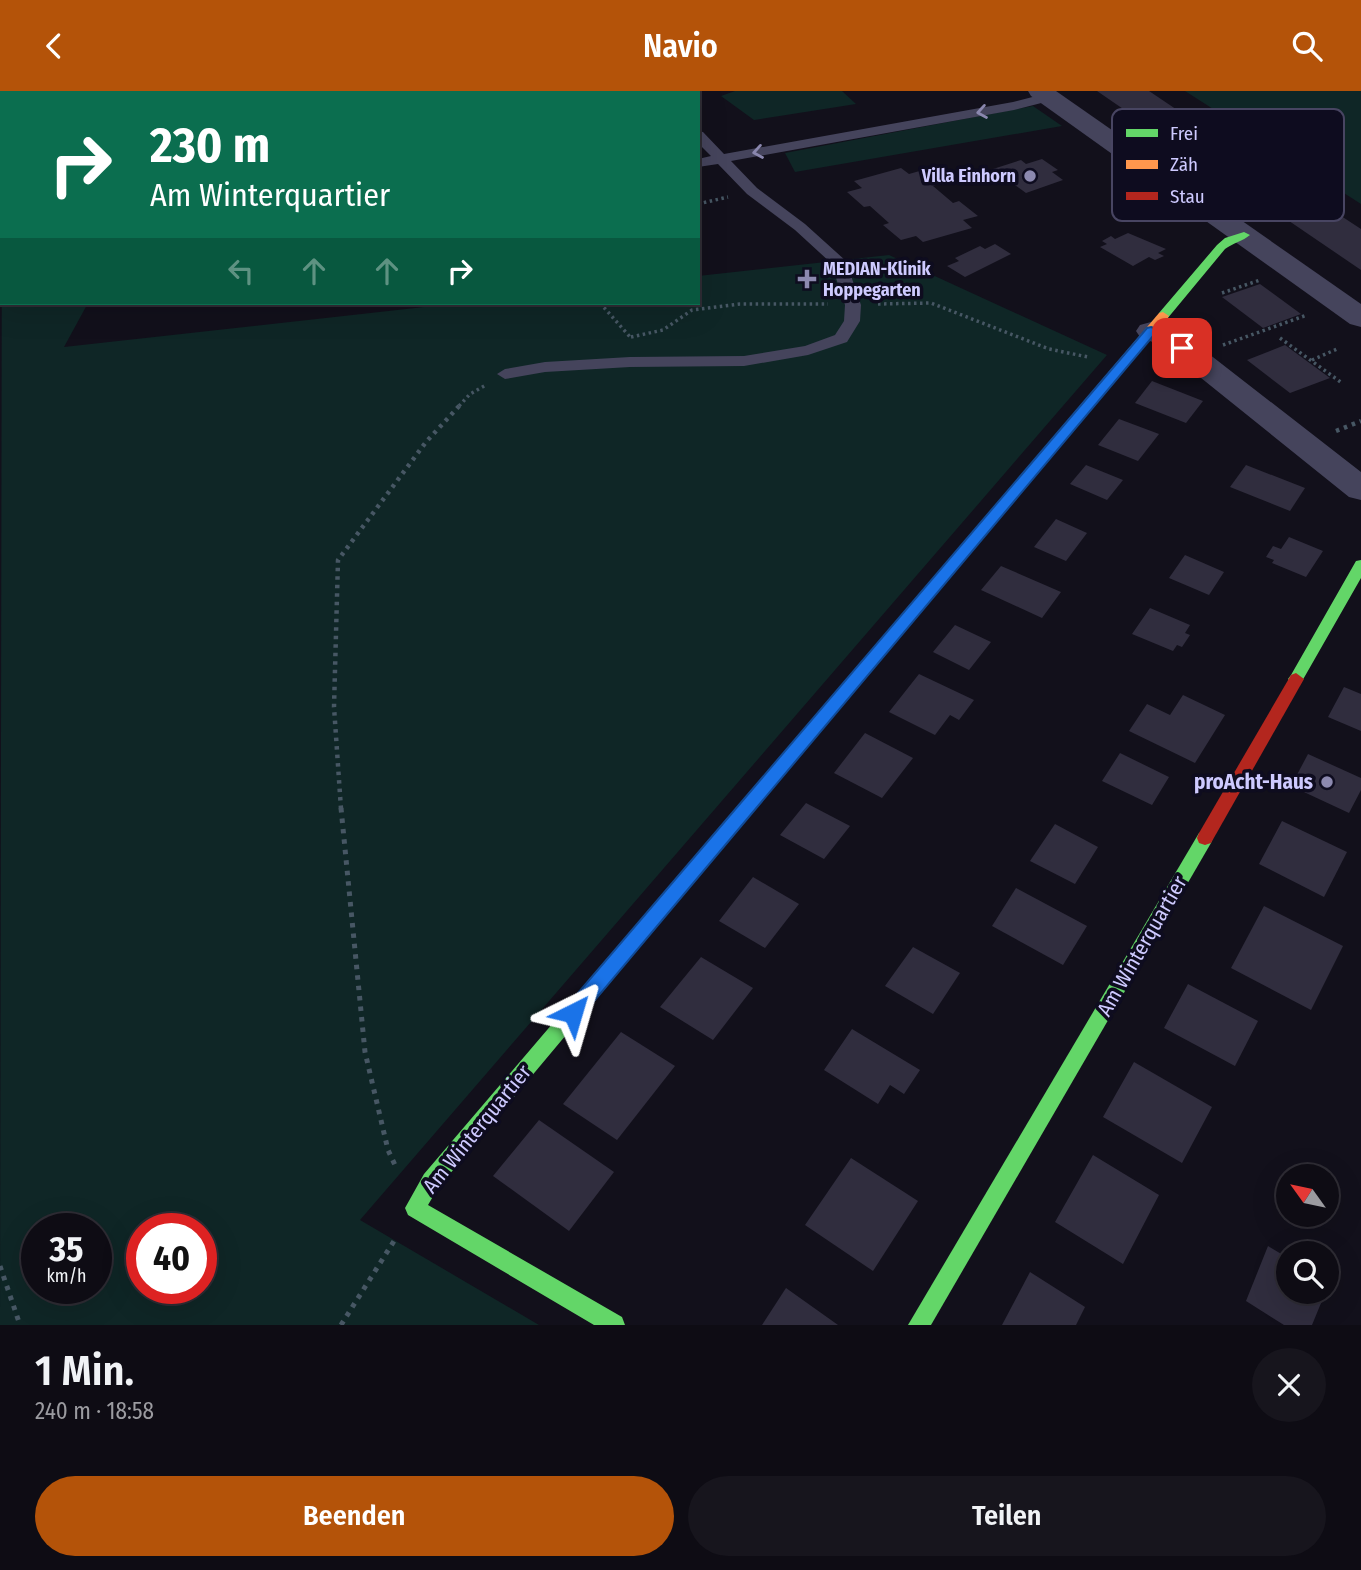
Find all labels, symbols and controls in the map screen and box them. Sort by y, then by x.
icon: back [35,27,73,65]
text: Navio [643,27,718,65]
icon: search [1288,27,1326,65]
one-way arrow [976,104,988,119]
legend [1112,109,1344,221]
text: 230 m [150,116,270,175]
icon: right [35,119,126,210]
text: Frei [1170,122,1198,145]
one-way arrow [752,144,764,159]
text: Zäh [1170,153,1198,176]
place label: Villa Einhorn [921,165,1016,187]
marker: Villa Einhorn [1022,168,1038,184]
text: Am Winterquartier [150,176,390,214]
text: Stau [1170,185,1205,208]
icon: left [222,252,260,290]
icon: ahead [295,252,333,290]
icon: ahead [368,252,406,290]
icon: right [441,252,479,290]
place label: MEDIAN-Klinik Hoppegarten [823,258,931,301]
marker: MEDIAN-Klinik Hoppegarten [797,269,817,289]
pin [1152,318,1212,378]
icon: arrive [1163,329,1201,367]
place label: proAcht-Haus [1194,769,1313,795]
marker: proAcht-Haus [1319,774,1335,790]
street label: Am Winterquartier [1091,871,1193,1021]
position arrow [536,976,610,1050]
street label: Am Winterquartier [417,1059,537,1198]
north arrow [1276,1164,1339,1227]
map controls [1276,1164,1339,1304]
speed limit sign: 40 [126,1213,217,1304]
text: 35 [50,1228,83,1270]
button: search [1276,1241,1339,1304]
text: km/h [46,1265,87,1287]
text: 1 Min. [35,1346,134,1396]
button: close [1252,1348,1326,1422]
text: 240 m · 18:58 [35,1397,154,1425]
button: Beenden [35,1476,674,1556]
button: Teilen [688,1476,1326,1556]

